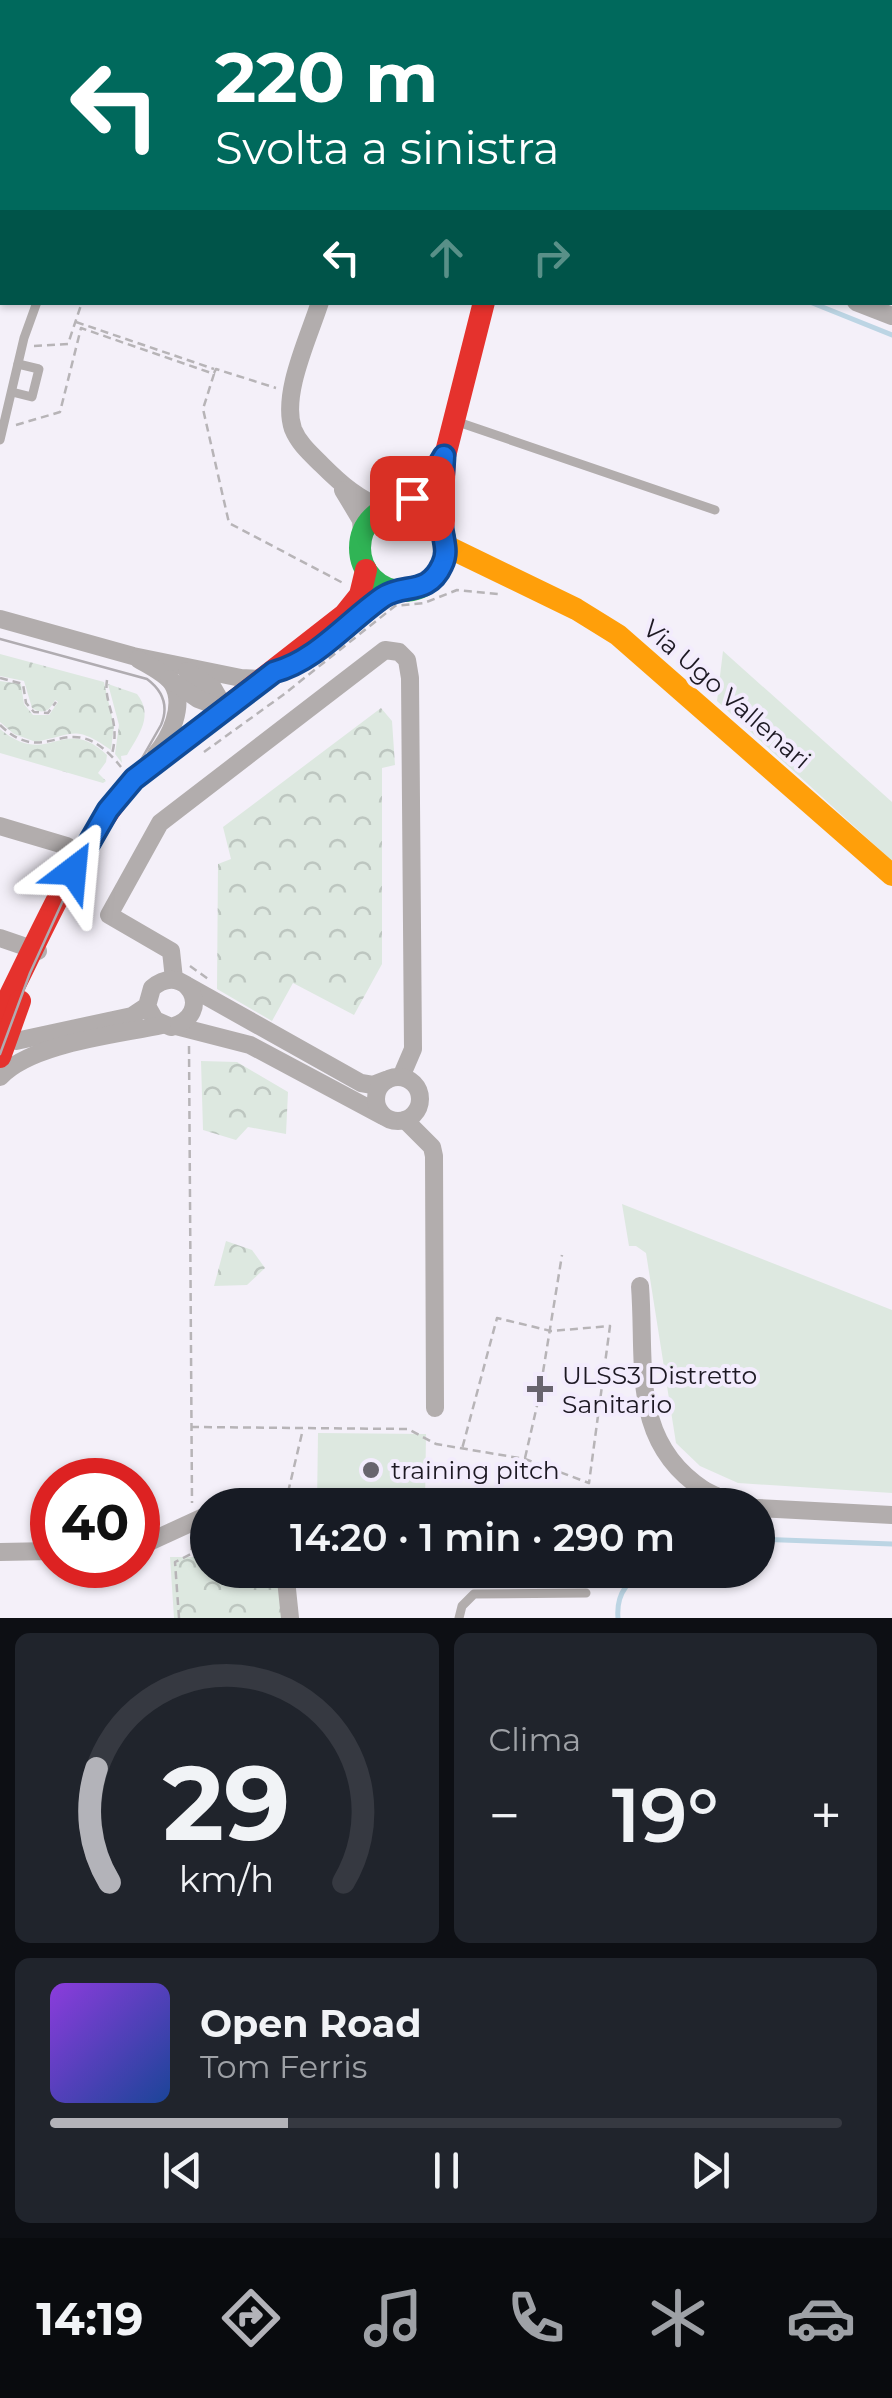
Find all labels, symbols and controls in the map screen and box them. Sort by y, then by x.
text: 220 m [215,34,438,120]
icon: left [50,40,180,170]
text: Svolta a sinistra [215,120,560,175]
icon: left [314,230,369,285]
icon: ahead [419,230,474,285]
icon: right [524,230,579,285]
pin [370,456,455,541]
icon: arrive [385,471,440,526]
street label: Via Ugo Vallenari [637,613,817,775]
position arrow [21,819,125,923]
place label: ULSS3 Distretto Sanitario [562,1360,757,1419]
marker: ULSS3 Distretto Sanitario [527,1376,553,1402]
place label: training pitch [391,1455,560,1485]
speed limit sign: 40 [30,1458,160,1588]
marker: training pitch [360,1459,382,1481]
text: 14:20 · 1 min · 290 m [290,1514,675,1561]
text: Clima [489,1720,581,1759]
text: 29 [163,1739,291,1866]
text: 19° [612,1769,719,1861]
text: − [489,1782,520,1849]
text: + [810,1782,842,1849]
text: km/h [179,1857,274,1901]
text: Open Road [200,2000,422,2047]
text: Tom Ferris [200,2047,367,2086]
icon: previous [155,2143,210,2198]
icon: pause [419,2143,474,2198]
icon: next [683,2143,738,2198]
icon: directions [216,2283,286,2353]
icon: music [358,2283,428,2353]
icon: phone [501,2283,571,2353]
icon: climate [643,2283,713,2353]
icon: car [786,2283,856,2353]
text: 14:19 [36,2291,143,2346]

